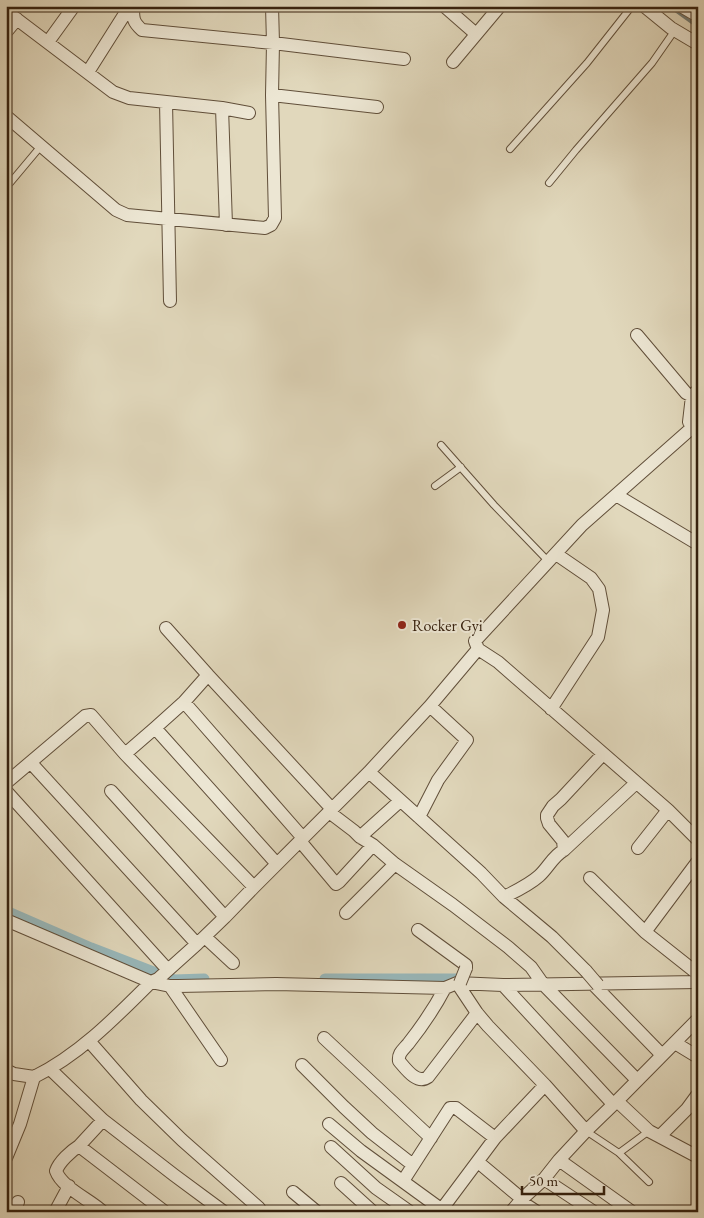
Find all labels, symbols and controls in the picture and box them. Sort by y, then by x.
place label: Rocker Gyi [412,615,483,636]
marker: Rocker Gyi [396,619,408,631]
scale bar [522,1163,604,1195]
text: 50 m [529,1171,558,1190]

